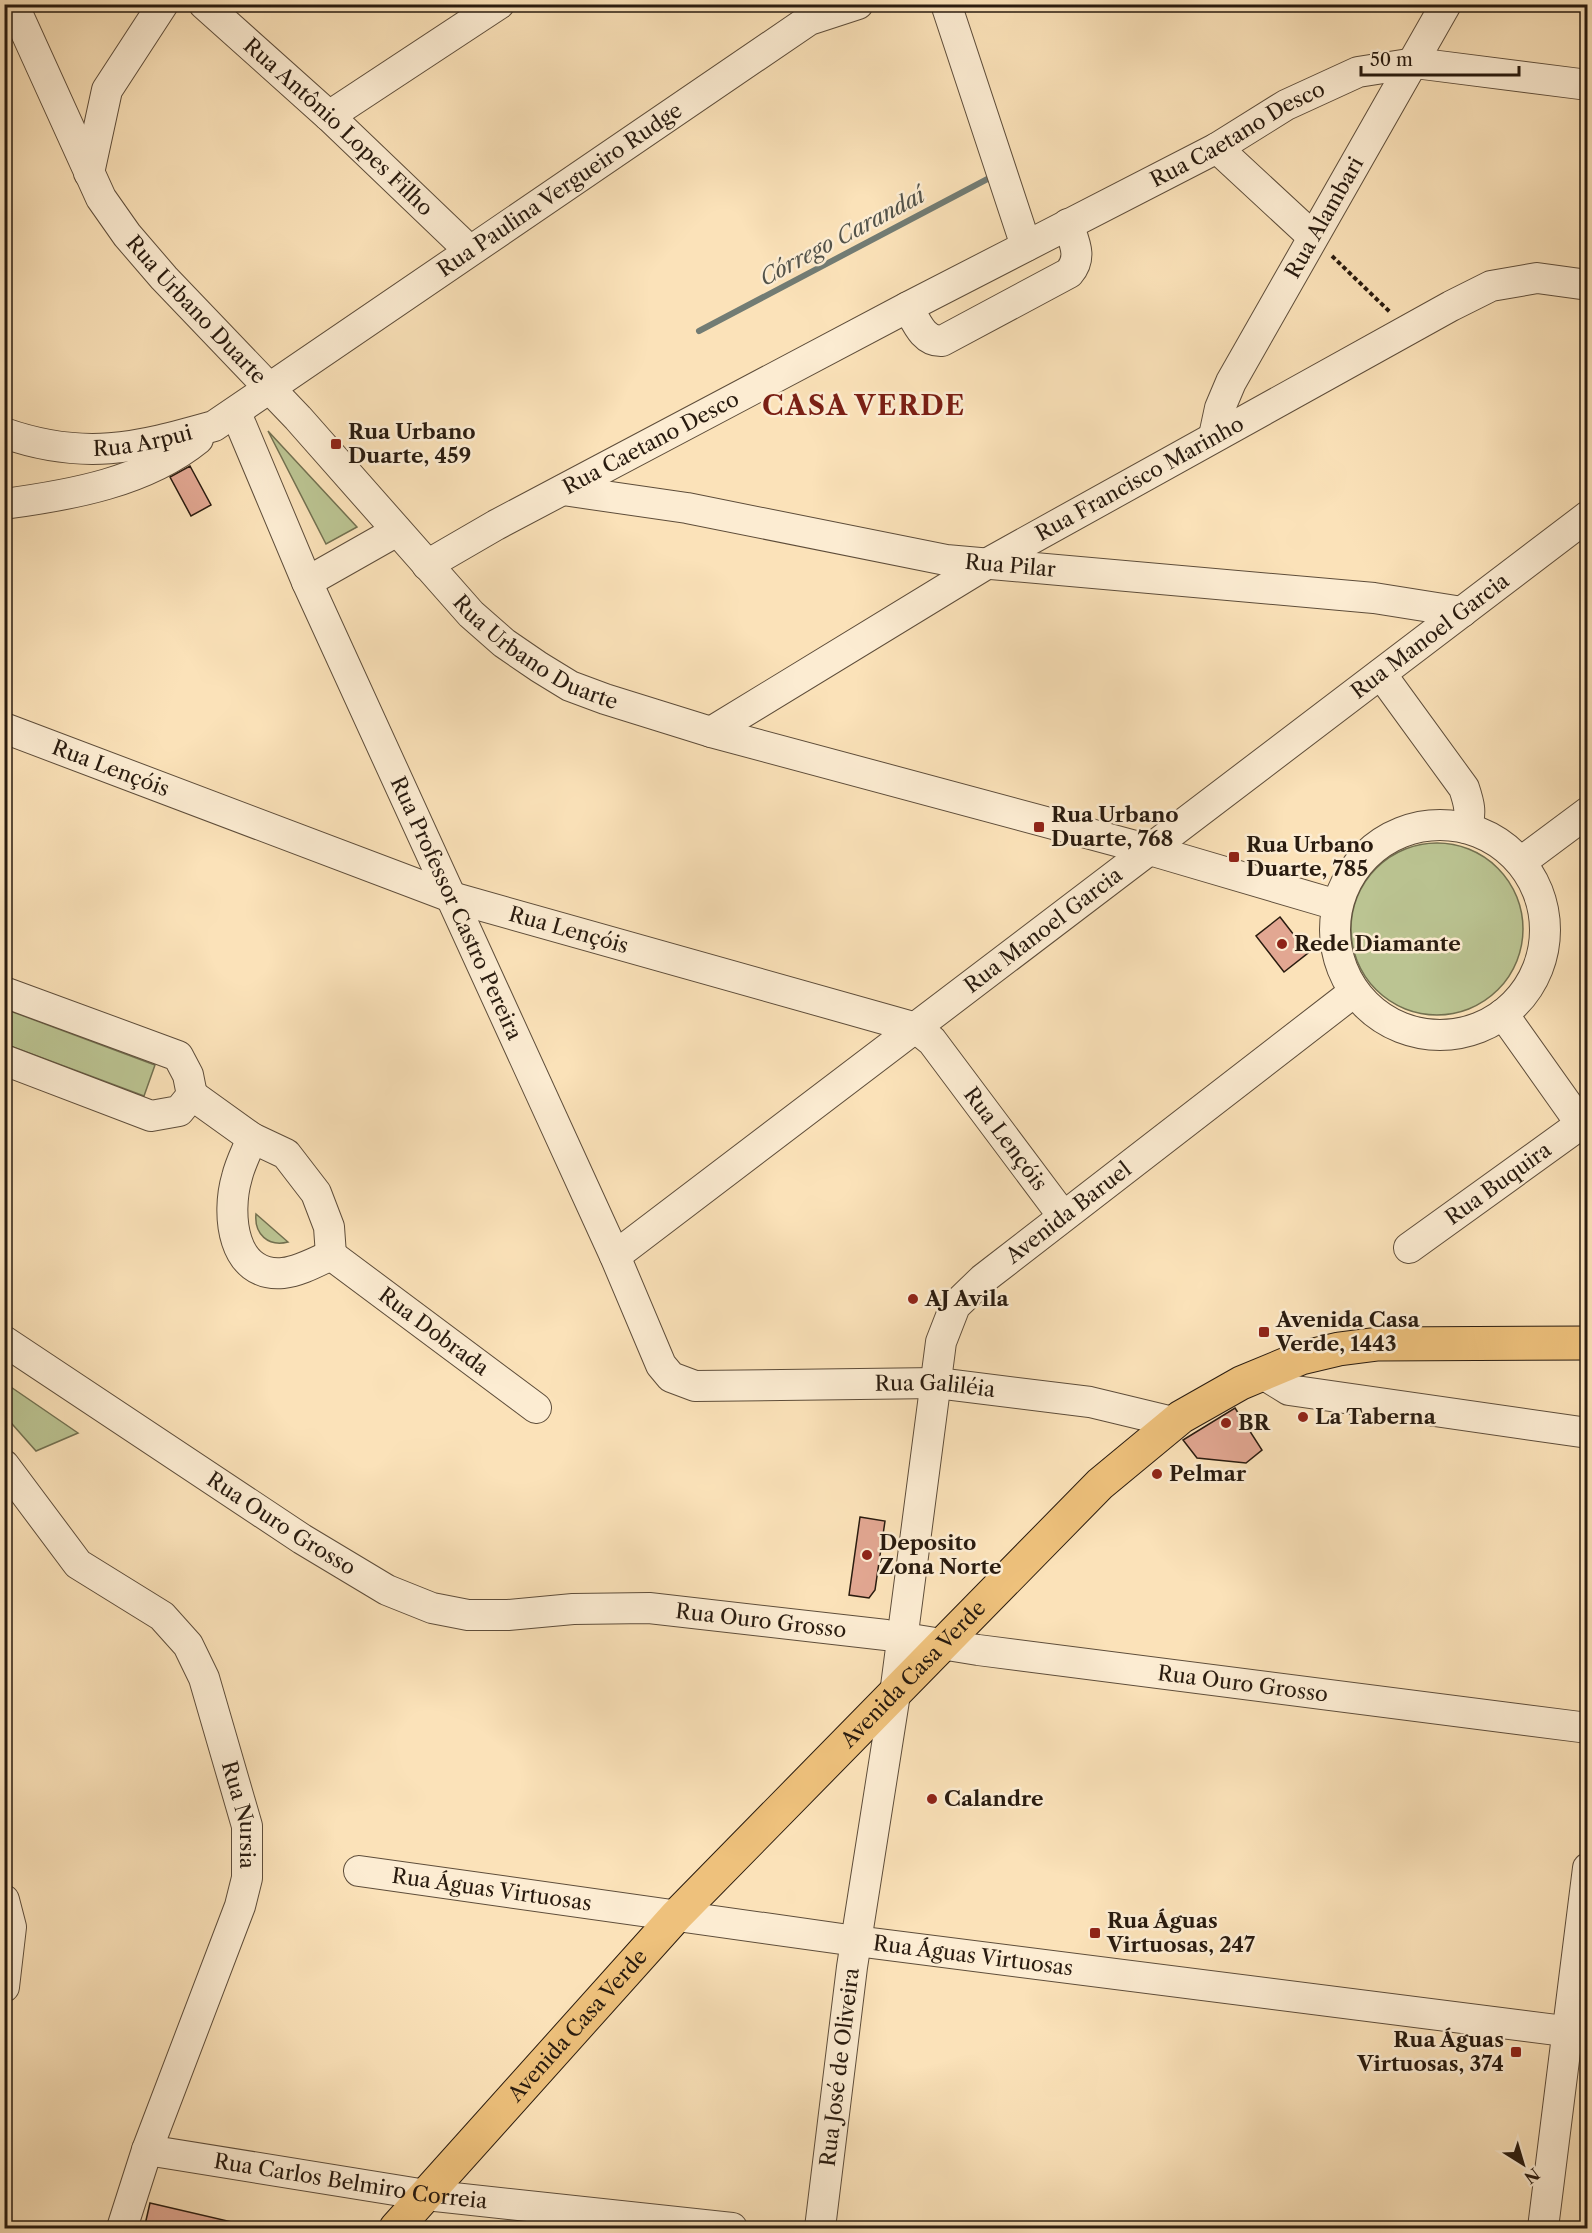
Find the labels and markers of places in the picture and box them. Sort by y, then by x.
place label: Rua Urbano Duarte, 459 [348,419,476,468]
marker: Rua Urbano Duarte, 459 [329,437,343,451]
place label: Rua Urbano Duarte, 768 [1051,802,1179,851]
marker: Rua Urbano Duarte, 768 [1032,820,1046,834]
place label: Rua Urbano Duarte, 785 [1246,832,1374,881]
marker: Rua Urbano Duarte, 785 [1227,850,1241,864]
place label: Rede Diamante [1294,931,1461,956]
marker: Rede Diamante [1275,937,1289,951]
place label: AJ Avila [924,1286,1010,1311]
marker: AJ Avila [906,1292,920,1306]
place label: Avenida Casa Verde, 1443 [1275,1307,1421,1356]
marker: Avenida Casa Verde, 1443 [1257,1325,1271,1339]
place label: La Taberna [1315,1404,1437,1429]
place label: BR [1238,1410,1271,1435]
marker: La Taberna [1296,1410,1310,1424]
marker: BR [1219,1416,1233,1430]
place label: Pelmar [1169,1461,1247,1486]
marker: Pelmar [1150,1467,1164,1481]
place label: Deposito Zona Norte [879,1530,1001,1579]
marker: Deposito Zona Norte [860,1548,874,1562]
place label: Calandre [944,1786,1044,1811]
marker: Calandre [925,1792,939,1806]
place label: Rua Águas Virtuosas, 247 [1106,1908,1255,1957]
marker: Rua Águas Virtuosas, 247 [1088,1926,1102,1940]
place label: Rua Águas Virtuosas, 374 [1356,2027,1504,2076]
marker: Rua Águas Virtuosas, 374 [1509,2045,1523,2059]

